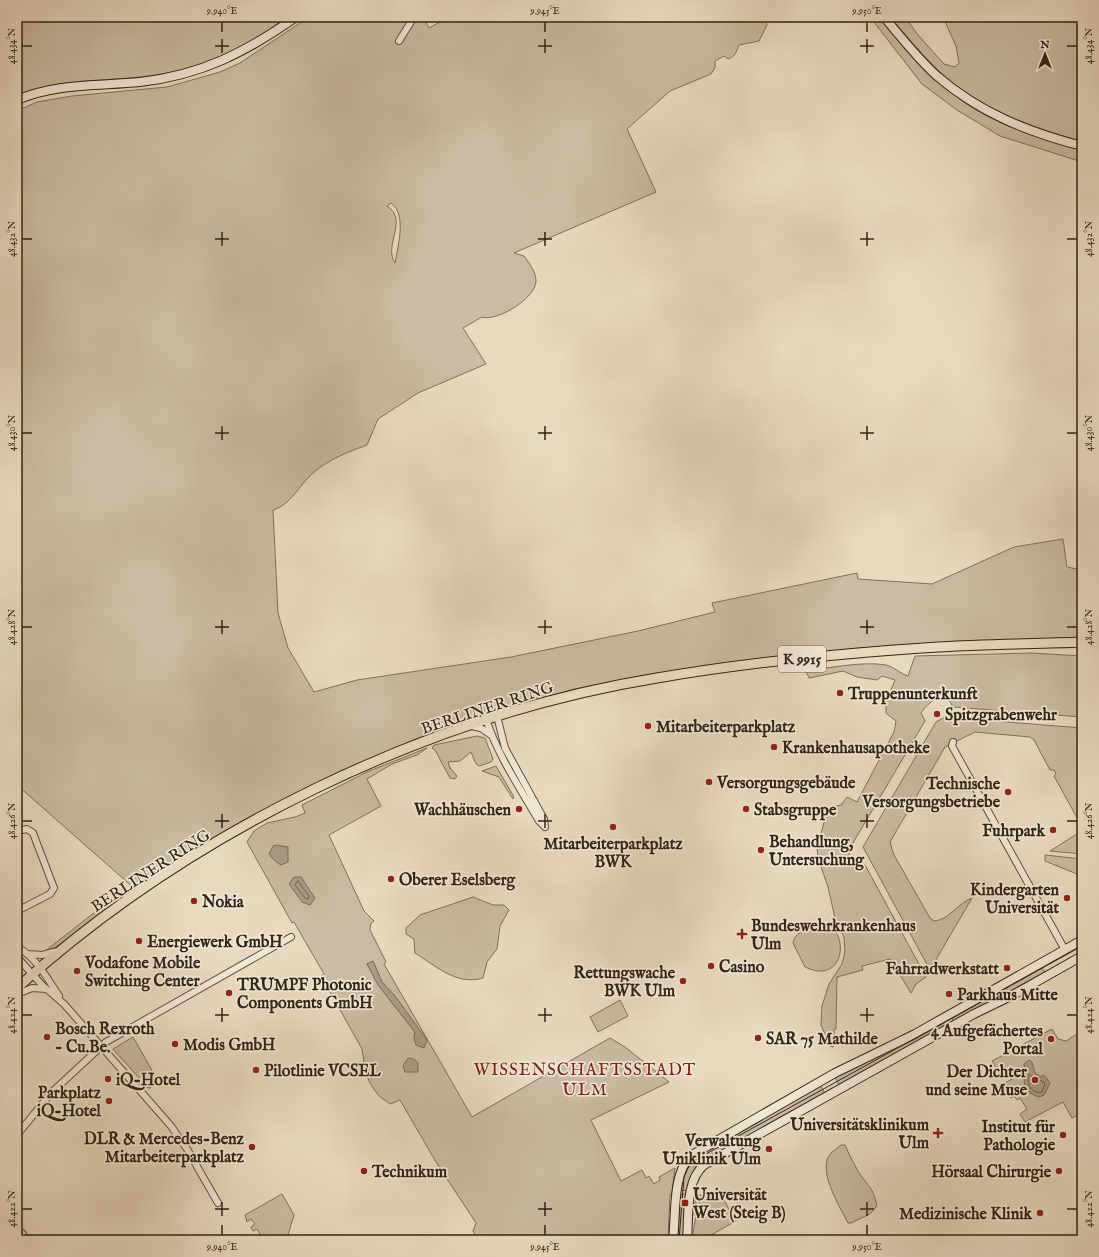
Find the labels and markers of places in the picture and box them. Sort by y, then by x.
place label: Truppenunterkunft [847,685,978,705]
marker: Truppenunterkunft [835,688,845,698]
place label: Spitzgrabenwehr [945,706,1057,726]
marker: Spitzgrabenwehr [932,709,942,719]
place label: Mitarbeiterparkplatz [656,718,796,738]
marker: Mitarbeiterparkplatz [643,721,653,731]
place label: Krankenhausapotheke [782,739,931,759]
marker: Krankenhausapotheke [769,742,779,752]
place label: Versorgungsgebäude [716,774,856,794]
place label: Technische Versorgungsbetriebe [862,775,1001,813]
marker: Versorgungsgebäude [704,777,714,787]
marker: Technische Versorgungsbetriebe [1003,787,1013,797]
place label: Wachhäuschen [413,801,511,821]
place label: Stabsgruppe [754,801,837,821]
marker: Wachhäuschen [514,804,524,814]
marker: Stabsgruppe [741,804,751,814]
marker: Mitarbeiterparkplatz BWK [608,822,618,832]
place label: Fuhrpark [982,822,1045,842]
marker: Fuhrpark [1048,825,1058,835]
place label: Behandlung, Untersuchung [768,833,865,871]
place label: Mitarbeiterparkplatz BWK [543,835,683,873]
marker: Behandlung, Untersuchung [756,845,766,855]
place label: Oberer Eselsberg [399,871,517,891]
marker: Oberer Eselsberg [386,874,396,884]
place label: Kindergarten Universität [970,881,1060,919]
place label: Nokia [201,893,245,913]
marker: Kindergarten Universität [1062,893,1072,903]
marker: Nokia [189,896,199,906]
place label: Bundeswehrkrankenhaus Ulm [750,917,916,955]
marker: Bundeswehrkrankenhaus Ulm [736,928,748,940]
place label: Energiewerk GmbH [147,933,283,953]
marker: Energiewerk GmbH [134,936,144,946]
place label: Vodafone Mobile Switching Center [84,954,201,992]
place label: Casino [719,958,765,978]
place label: Fahrradwerkstatt [885,960,1000,980]
marker: Casino [706,961,716,971]
marker: Fahrradwerkstatt [1002,963,1012,973]
place label: Rettungswache BWK Ulm [573,964,676,1002]
marker: Vodafone Mobile Switching Center [72,966,82,976]
place label: TRUMPF Photonic Components GmbH [236,976,373,1014]
marker: Rettungswache BWK Ulm [678,976,688,986]
place label: Parkhaus Mitte [957,986,1059,1006]
marker: TRUMPF Photonic Components GmbH [224,988,234,998]
marker: Parkhaus Mitte [944,989,954,999]
place label: Bosch Rexroth - Cu.Be. [55,1020,155,1058]
place label: 4 Aufgefächertes Portal [931,1022,1044,1060]
place label: SAR 75 Mathilde [766,1030,878,1050]
marker: Bosch Rexroth - Cu.Be. [42,1032,52,1042]
marker: SAR 75 Mathilde [753,1033,763,1043]
marker: 4 Aufgefächertes Portal [1046,1034,1056,1044]
place label: Modis GmbH [183,1036,276,1056]
marker: Modis GmbH [170,1039,180,1049]
place label: Pilotlinie VCSEL [264,1062,381,1082]
place label: Der Dichter und seine Muse [925,1063,1028,1101]
marker: Pilotlinie VCSEL [251,1065,261,1075]
place label: iQ-Hotel [116,1071,181,1091]
marker: iQ-Hotel [103,1074,113,1084]
marker: Der Dichter und seine Muse [1030,1075,1040,1085]
place label: Parkplatz iQ-Hotel [37,1084,102,1122]
marker: Parkplatz iQ-Hotel [104,1096,114,1106]
place label: Universitätsklinikum Ulm [789,1116,930,1154]
place label: Institut für Pathologie [981,1118,1056,1156]
marker: Universitätsklinikum Ulm [932,1127,944,1139]
place label: DLR & Mercedes-Benz Mitarbeiterparkplatz [84,1130,245,1168]
marker: Institut für Pathologie [1058,1130,1068,1140]
place label: Verwaltung Uniklinik Ulm [662,1132,762,1170]
marker: DLR & Mercedes-Benz Mitarbeiterparkplatz [247,1142,257,1152]
marker: Verwaltung Uniklinik Ulm [764,1144,774,1154]
place label: Technikum [371,1163,448,1183]
place label: Hörsaal Chirurgie [931,1163,1052,1183]
marker: Technikum [359,1166,369,1176]
marker: Hörsaal Chirurgie [1054,1166,1064,1176]
place label: Universität West (Steig B) [692,1186,786,1224]
marker: Universität West (Steig B) [680,1198,690,1208]
place label: Medizinische Klinik [899,1205,1032,1225]
marker: Medizinische Klinik [1035,1208,1045,1218]

